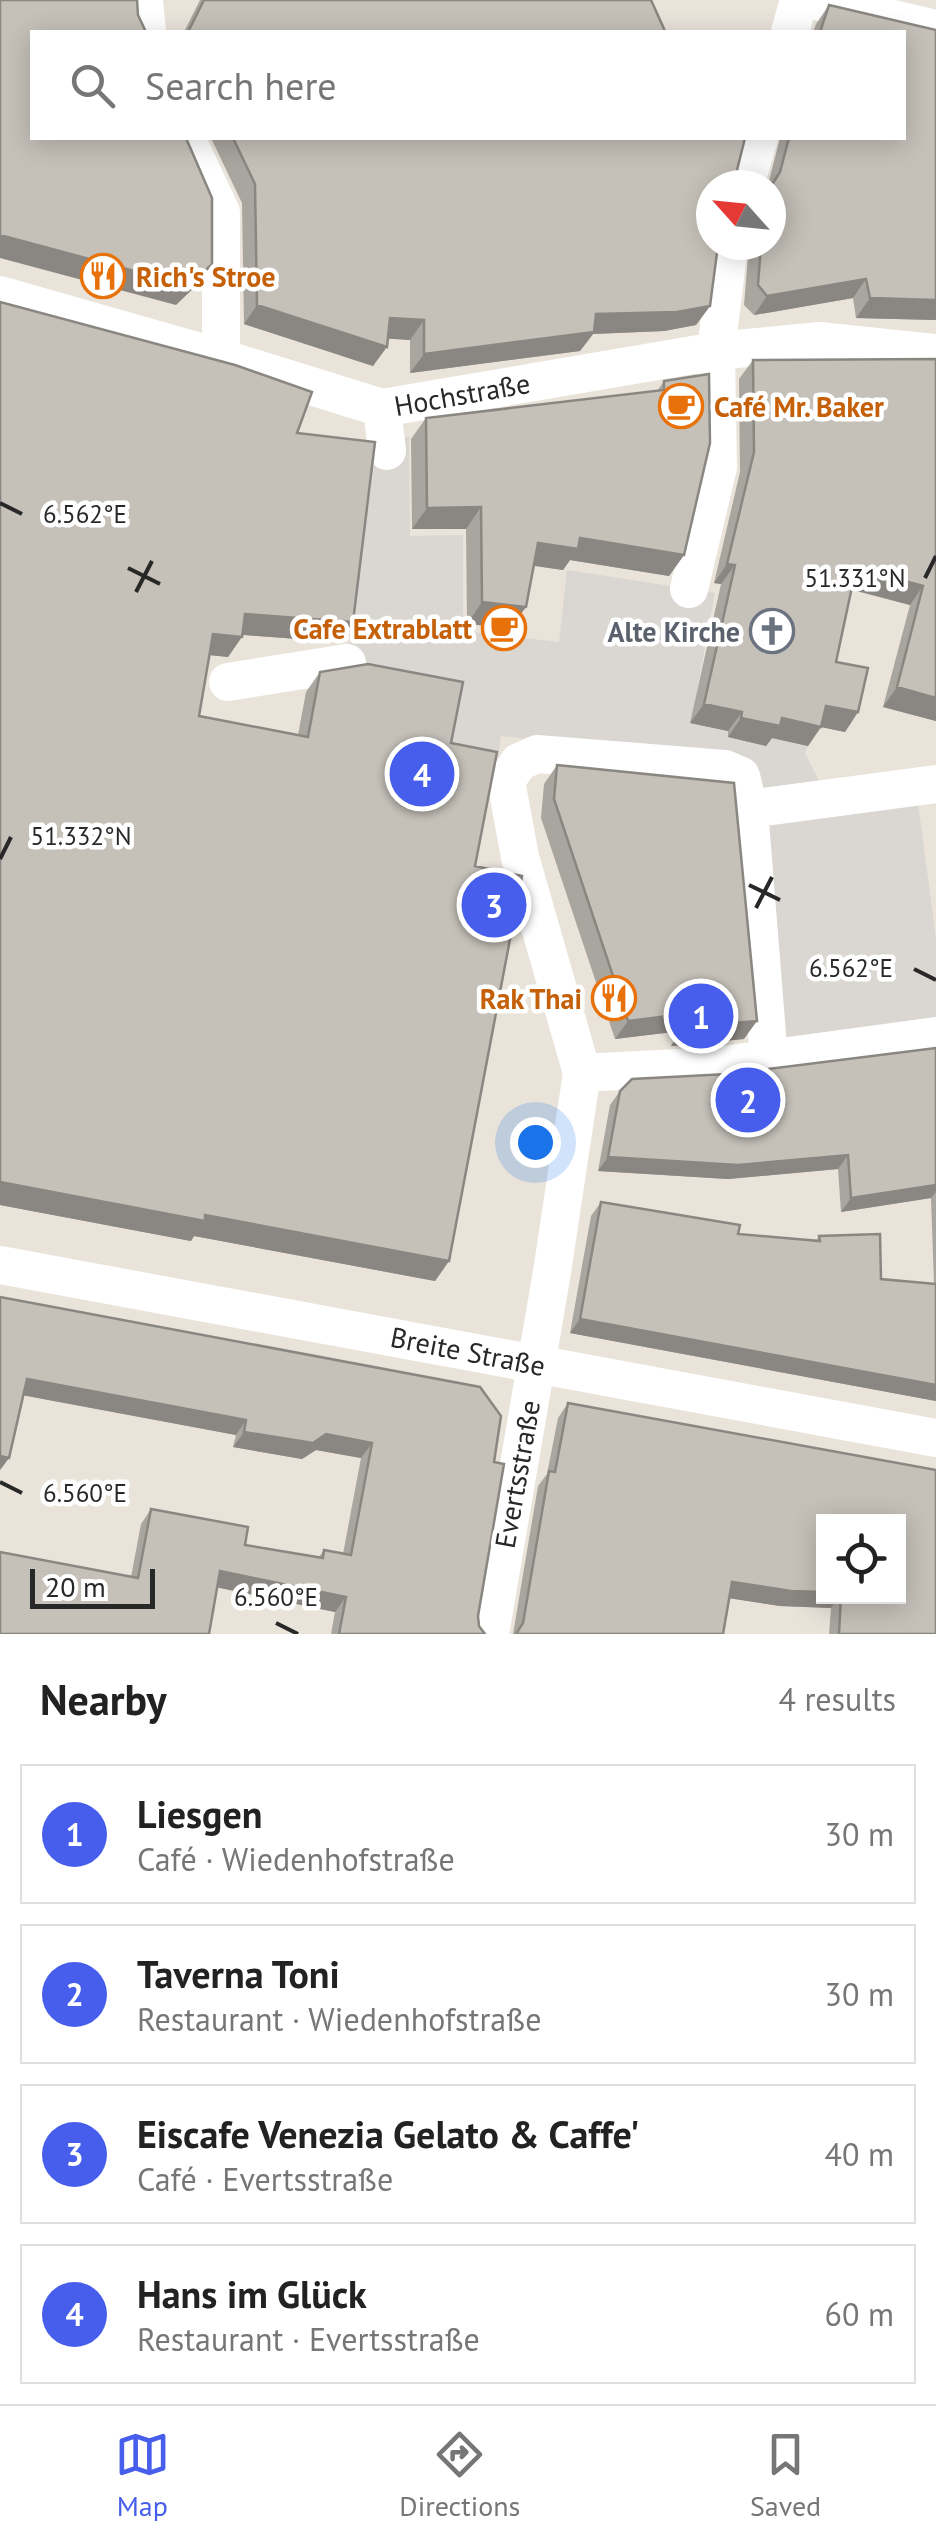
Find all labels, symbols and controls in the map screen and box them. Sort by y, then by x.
search box [30,30,906,140]
icon: search [65,58,120,113]
text: Search here [145,61,337,110]
north arrow [696,170,786,260]
restaurant icon: Rich's Stroe [80,253,126,299]
place label: Rich's Stroe [136,258,275,295]
street label: Hochstraße [391,364,533,424]
cafe icon: Café Mr. Baker [658,383,704,429]
place label: Café Mr. Baker [714,388,884,425]
text: 6.562°E [43,498,127,530]
text: 51.331°N [805,562,905,594]
cafe icon: Cafe Extrablatt [481,605,527,651]
church icon: Alte Kirche [749,608,795,654]
place label: Cafe Extrablatt [293,610,472,647]
place label: Alte Kirche [608,613,740,650]
pin: 4 [390,736,454,812]
text: 51.332°N [31,820,131,852]
pin: 3 [462,868,526,942]
text: 6.562°E [809,952,893,984]
restaurant icon: Rak Thai [591,975,637,1021]
pin: 1 [668,978,734,1054]
place label: Rak Thai [480,980,582,1017]
pin: 2 [716,1062,780,1138]
your location [510,1117,561,1168]
street label: Breite Straße [387,1318,549,1384]
street label: Evertsstraße [486,1397,548,1551]
text: 6.560°E [43,1477,127,1509]
map controls [816,1514,906,1604]
button: locate [816,1514,906,1604]
scale bar [30,1564,155,1608]
text: 20 m [45,1568,106,1605]
text: 6.560°E [234,1581,318,1613]
text: Nearby [40,1672,167,1727]
text: 4 results [778,1678,896,1720]
text: Liesgen [137,1789,262,1838]
text: 1 [65,1813,84,1855]
text: 30 m [825,1813,894,1855]
text: Café · Wiedenhofstraße [137,1838,455,1880]
text: Taverna Toni [137,1949,340,1998]
text: 2 [65,1973,84,2015]
text: 30 m [825,1973,894,2015]
text: Restaurant · Wiedenhofstraße [137,1998,541,2040]
text: Eiscafe Venezia Gelato & Caffe' [137,2109,640,2158]
text: 3 [65,2133,84,2175]
text: 40 m [825,2133,894,2175]
text: Café · Evertsstraße [137,2158,393,2200]
text: Hans im Glück [137,2269,367,2318]
text: 4 [65,2293,84,2335]
text: 60 m [825,2293,894,2335]
text: Restaurant · Evertsstraße [137,2318,480,2360]
tab: Map [115,2427,170,2524]
tab: Directions [399,2427,520,2524]
tab: Saved [750,2427,821,2524]

